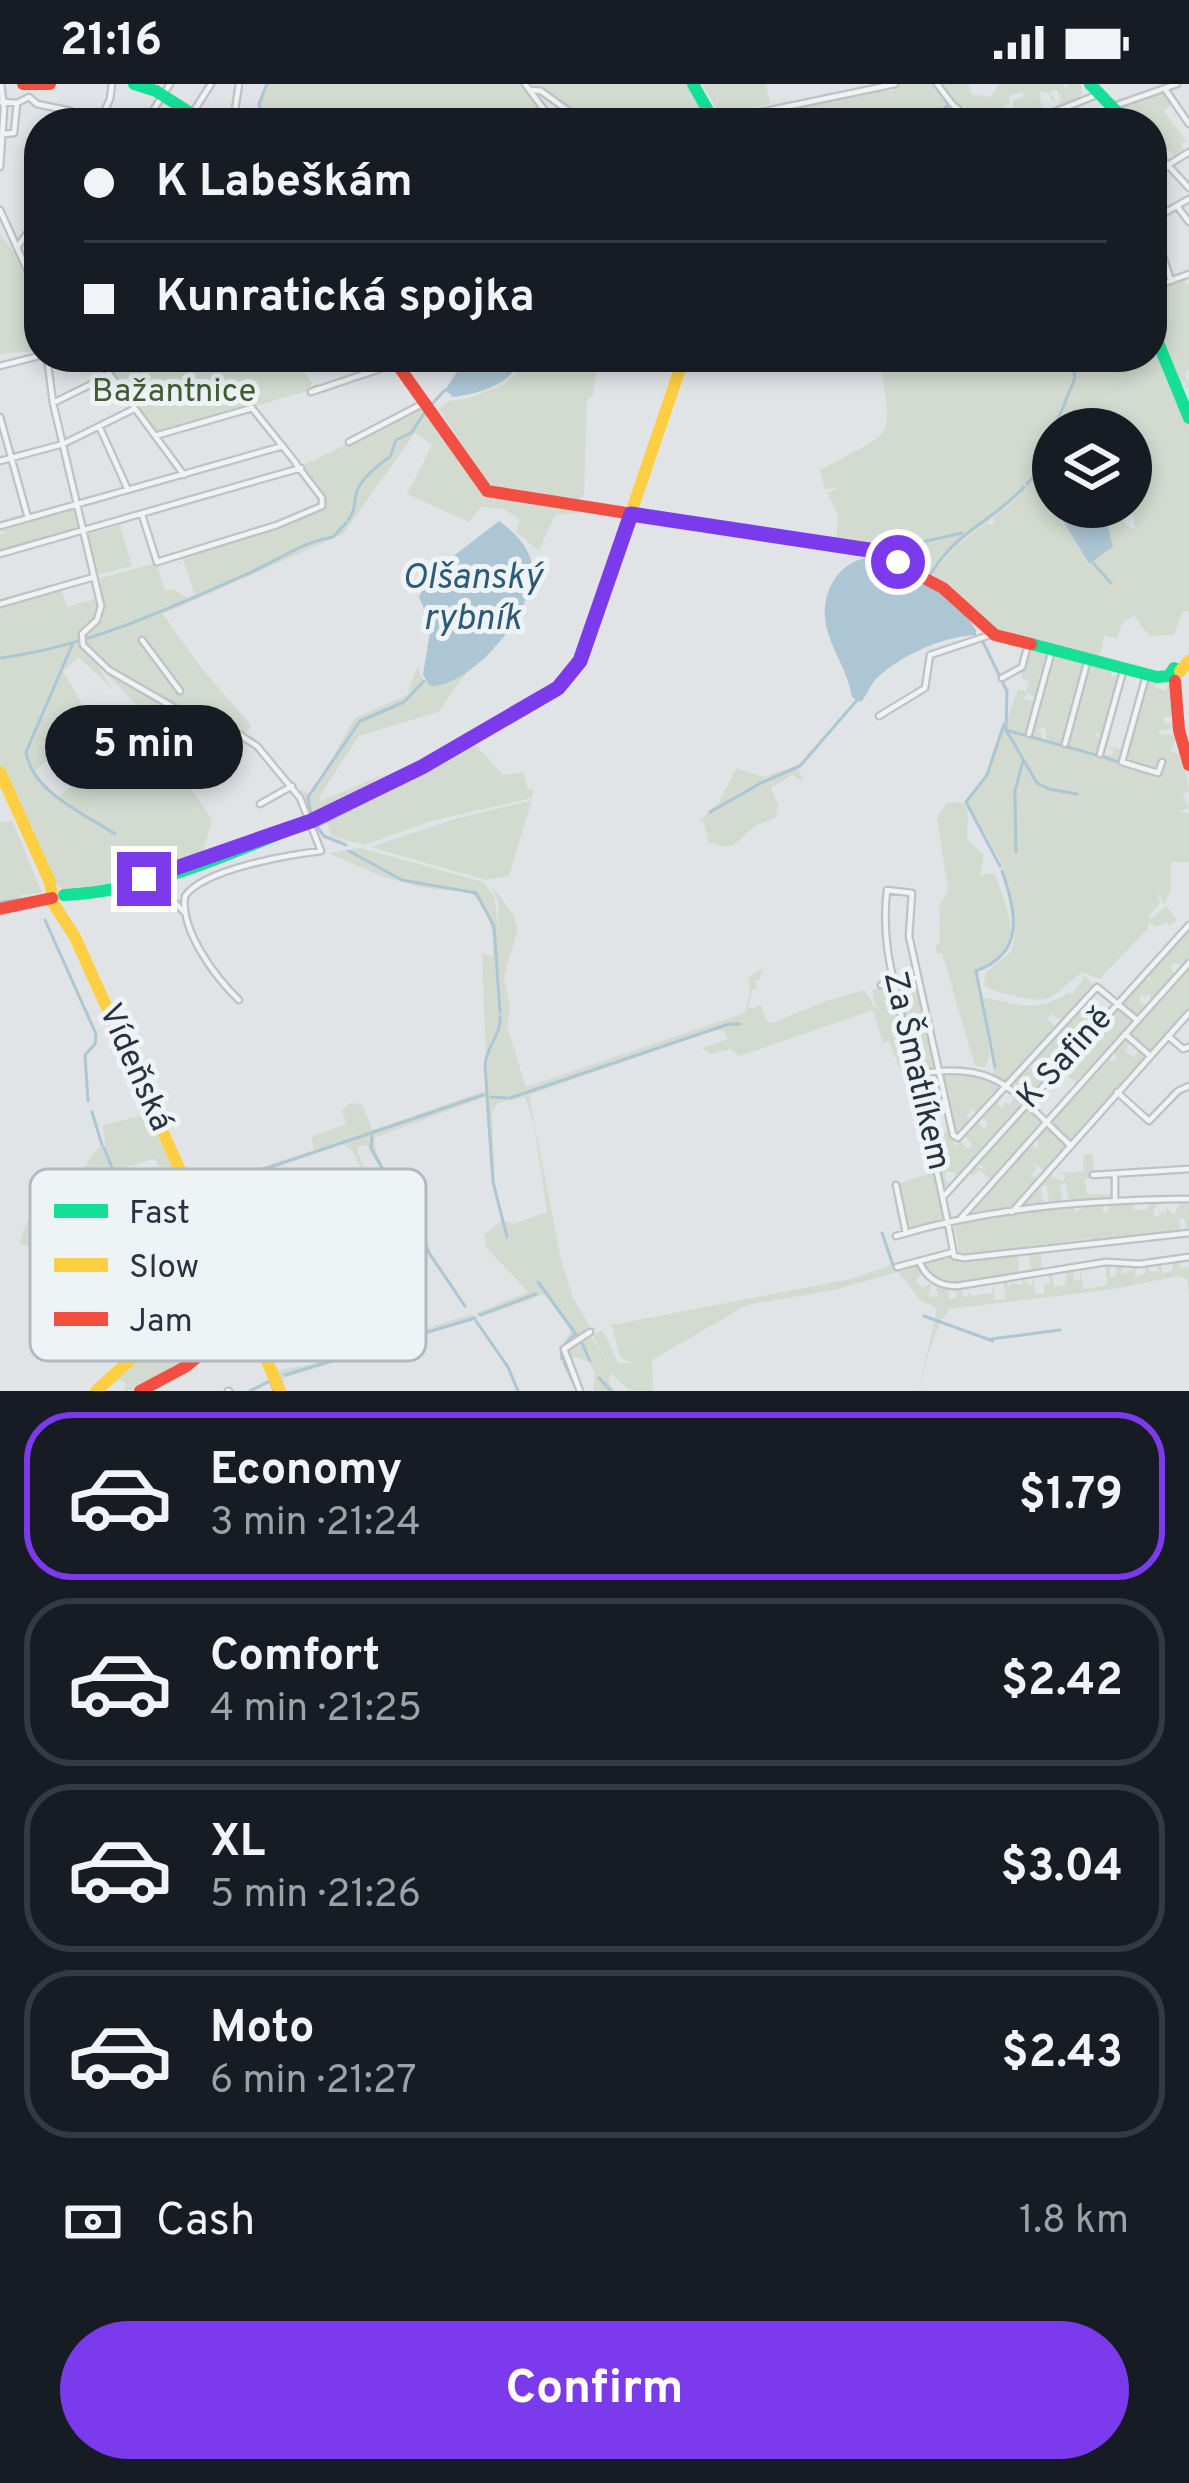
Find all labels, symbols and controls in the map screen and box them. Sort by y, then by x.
text: 21:16 [60,14,162,71]
text: K Labeškám [156,155,413,212]
text: Kunratická spojka [156,270,535,327]
park label: Bažantnice [92,372,256,414]
map controls [1032,408,1152,528]
button: layers [1032,408,1152,528]
route start [871,535,925,589]
water label: Olšanský rybník [402,556,545,643]
callout: 5 min [45,705,243,789]
text: 5 min [93,722,195,771]
route end [117,852,171,906]
street label: Za Šmatlíkem [872,967,960,1174]
street label: Vídeňská [87,998,181,1138]
street label: K Safině [1009,999,1123,1119]
legend [30,1169,426,1361]
text: Fast [129,1194,190,1236]
text: Slow [129,1248,199,1290]
text: Jam [129,1302,193,1344]
icon: car [66,1442,174,1550]
text: Economy [210,1443,402,1500]
text: $1.79 [1019,1468,1123,1525]
text: 3 min · 21:24 [210,1500,421,1549]
icon: car [66,1628,174,1736]
text: Comfort [210,1629,380,1686]
text: $2.42 [1001,1654,1123,1711]
text: 4 min · 21:25 [210,1686,422,1735]
icon: car [66,1814,174,1922]
text: XL [210,1815,265,1872]
text: $3.04 [1000,1840,1123,1897]
text: 5 min · 21:26 [210,1872,421,1921]
icon: car [66,2000,174,2108]
text: Moto [210,2001,314,2058]
text: $2.43 [1001,2026,1123,2083]
text: 6 min · 21:27 [210,2058,417,2107]
icon: cash [60,2189,126,2255]
text: Cash [156,2194,255,2251]
text: 1.8 km [1019,2198,1129,2247]
button: Confirm [60,2321,1129,2459]

